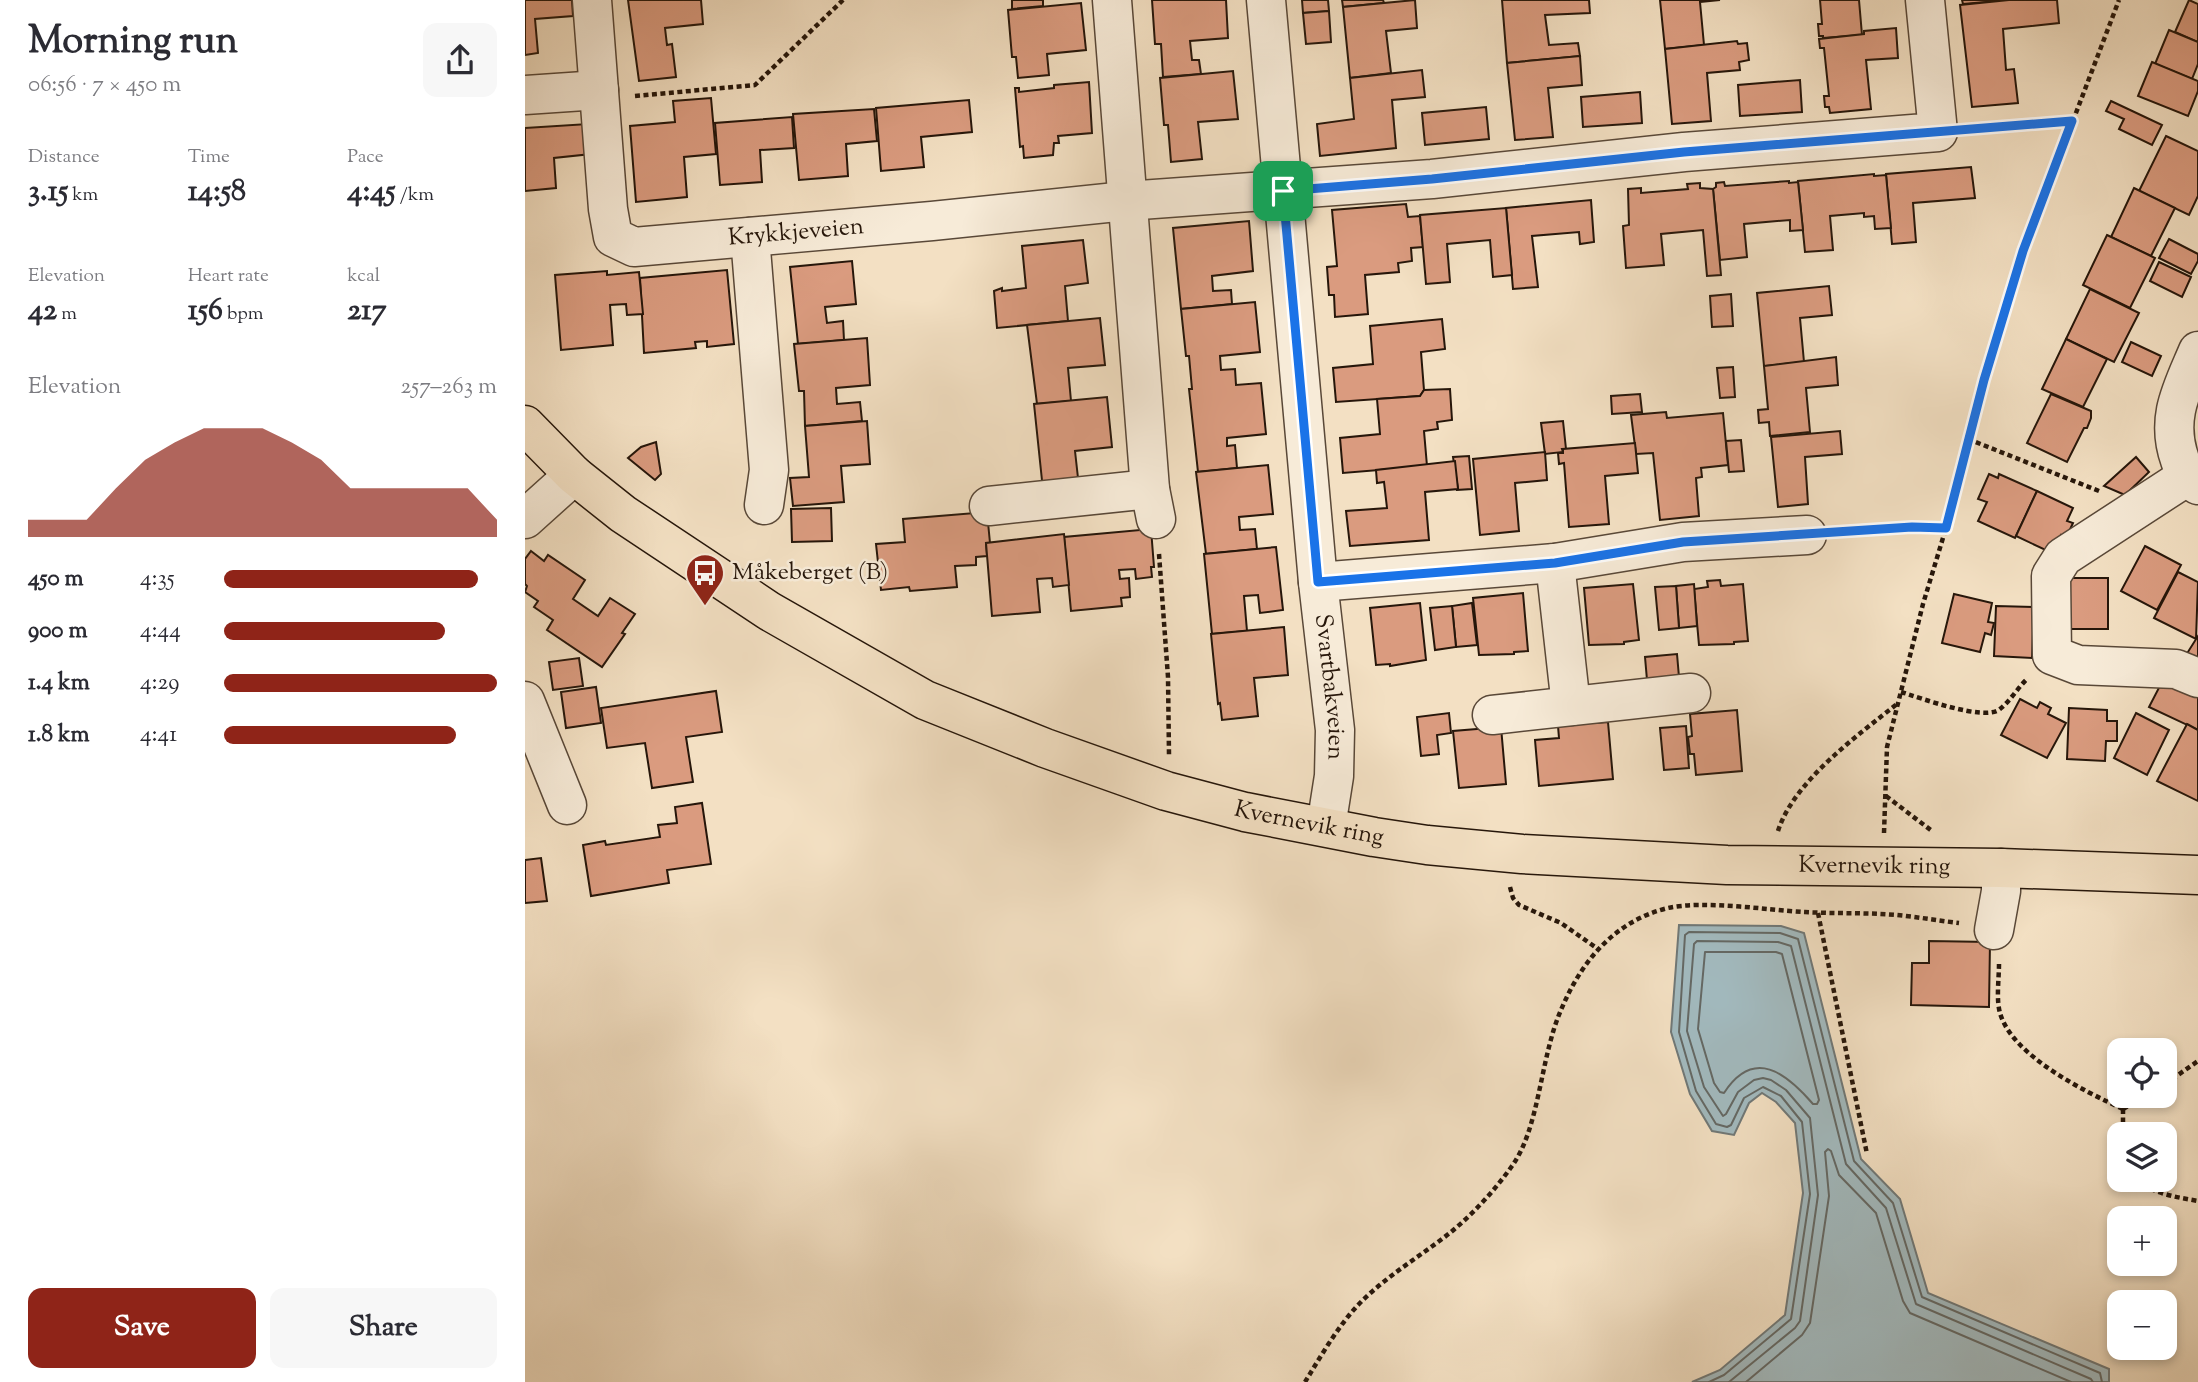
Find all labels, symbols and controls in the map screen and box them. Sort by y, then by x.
text: Morning run [28,16,238,70]
button: share [423,23,497,97]
text: 06:56 · 7 × 450 m [28,69,181,102]
text: Distance [28,144,100,171]
text: Time [188,144,230,171]
text: Pace [347,144,384,171]
pin [1253,161,1313,221]
text: 3.15 [28,171,68,214]
text: 14:58 [188,171,246,214]
text: 4:45 [347,171,396,214]
icon: arrive [1264,172,1302,210]
text: km [68,182,98,209]
text: /km [396,182,434,209]
street label: Krykkjeveien [727,210,865,256]
text: Elevation [28,263,105,290]
text: Heart rate [188,263,269,290]
text: kcal [347,263,380,290]
text: 42 [28,290,57,333]
text: 156 [188,290,223,333]
text: 217 [347,290,387,333]
text: m [57,301,77,328]
text: bpm [223,301,264,328]
text: Elevation [28,371,121,404]
text: 257–263 m [401,371,497,404]
bus stop icon: Måkeberget (B) [684,552,726,607]
place label: Måkeberget (B) [732,556,888,590]
text: 450 m [28,563,84,596]
text: 4:35 [140,563,175,596]
street label: Svartbakveien [1305,612,1352,760]
text: 900 m [28,615,87,648]
text: 4:44 [140,615,181,648]
text: 1.4 km [28,667,90,700]
text: 4:29 [140,667,180,700]
text: 1.8 km [28,719,90,752]
text: 4:41 [140,719,177,752]
street label: Kvernevik ring [1230,793,1386,855]
street label: Kvernevik ring [1798,849,1951,884]
map controls [2107,1038,2177,1360]
button: locate [2107,1038,2177,1108]
button: layers [2107,1122,2177,1192]
button: + [2107,1206,2177,1276]
button: Save [28,1288,256,1368]
button: Share [270,1288,497,1368]
button: − [2107,1290,2177,1360]

